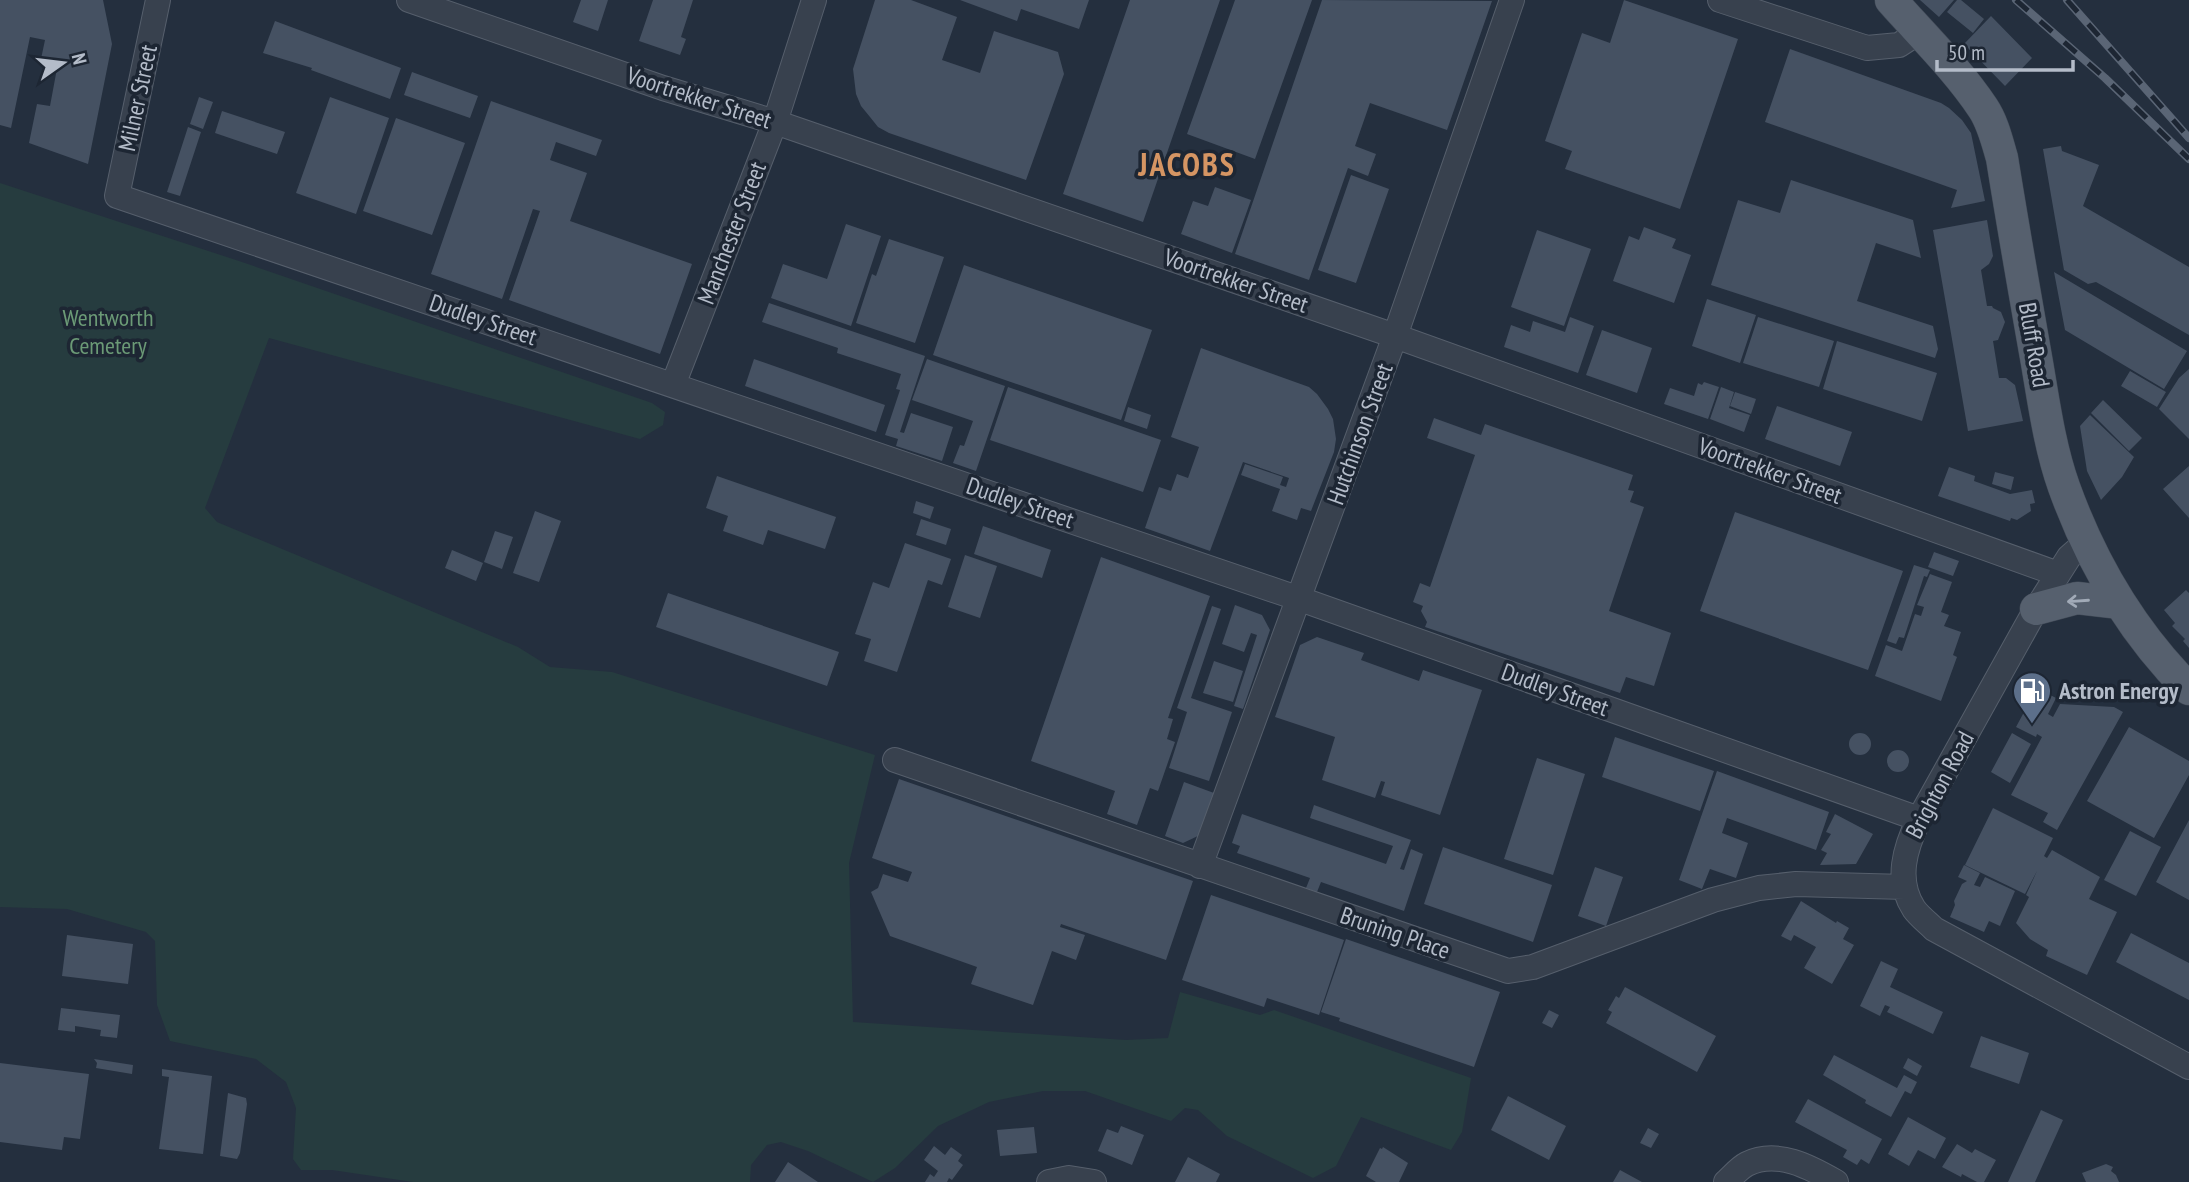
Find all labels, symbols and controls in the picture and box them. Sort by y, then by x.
north arrow [28,28,98,98]
scale bar [1937,28,2074,72]
text: 50 m [1948,39,1985,66]
street label: Milner Street [111,42,164,154]
text: N [67,51,92,67]
street label: Voortrekker Street [622,59,776,136]
district label: JACOBS [1137,143,1236,185]
street label: Manchester Street [690,157,773,308]
street label: Voortrekker Street [1159,241,1313,320]
street label: Dudley Street [425,287,541,352]
street label: Bluff Road [2012,300,2057,390]
park label: Wentworth Cemetery [63,302,153,361]
street label: Hutchinson Street [1320,358,1400,509]
street label: Voortrekker Street [1693,430,1847,511]
street label: Dudley Street [962,470,1078,535]
one-way arrow [2067,594,2090,607]
street label: Dudley Street [1497,656,1613,723]
fuel station icon: Astron Energy [2011,670,2053,725]
place label: Astron Energy [2058,675,2179,706]
street label: Brighton Road [1898,726,1981,844]
street label: Bruning Place [1336,899,1454,966]

